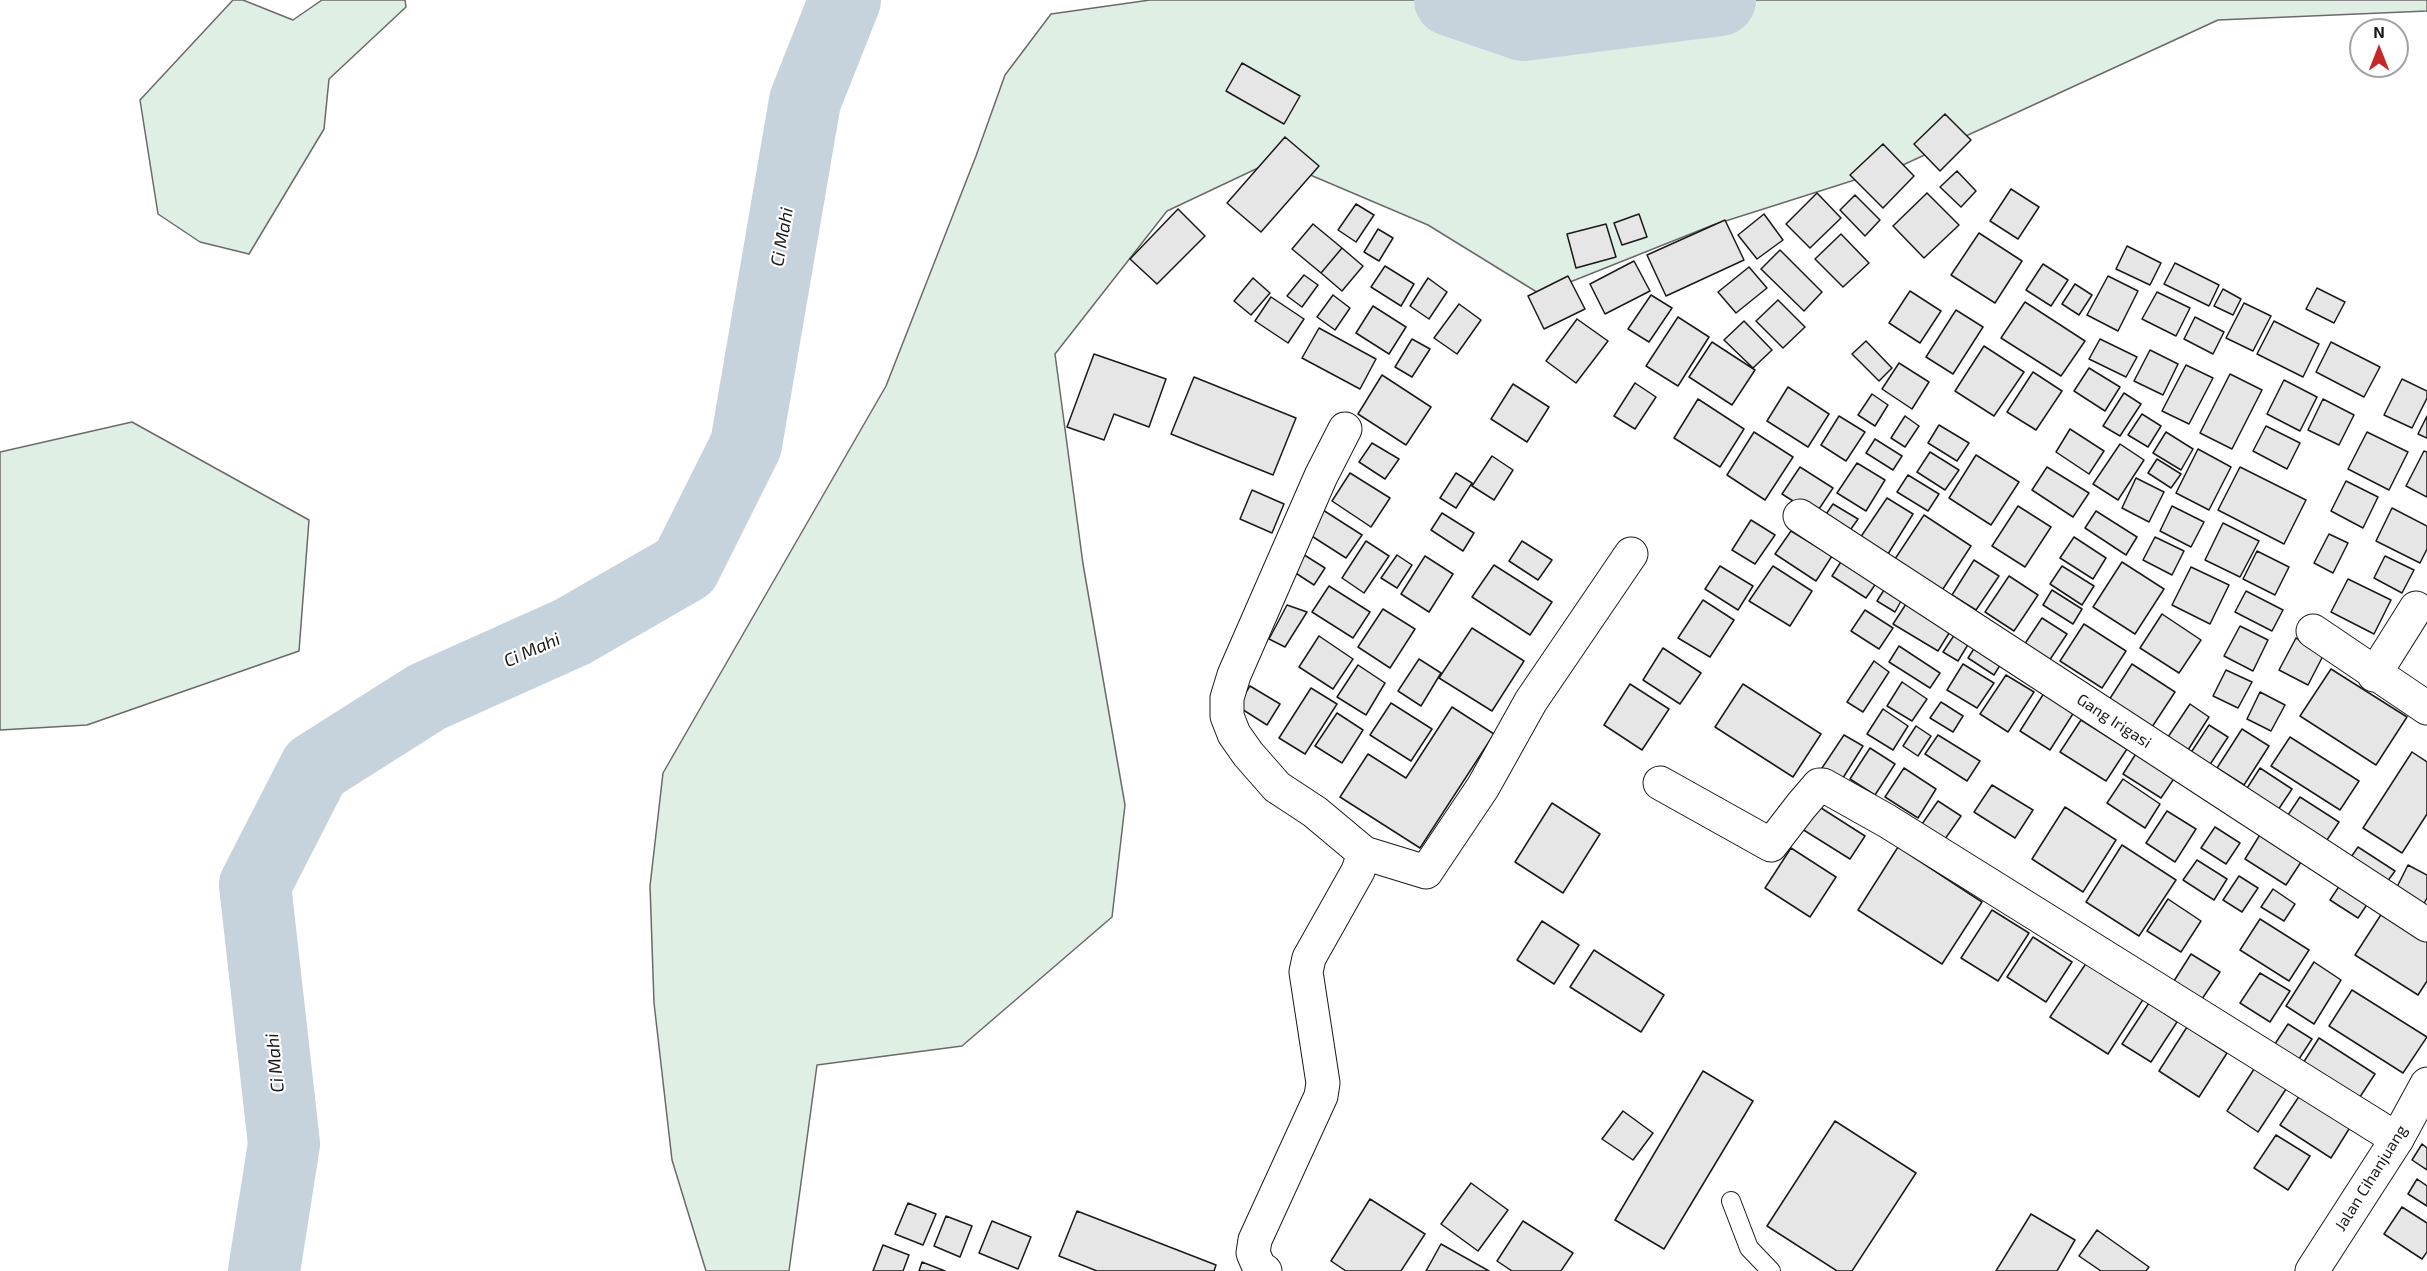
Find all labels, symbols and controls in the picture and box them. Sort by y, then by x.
north arrow [2349,18,2409,78]
text: N [2373,22,2385,41]
water label: Ci Mahi [766,206,798,268]
water label: Ci Mahi [500,628,564,672]
street label: Gang Irigasi [2073,690,2155,752]
water label: Ci Mahi [261,1032,289,1094]
street label: Jalan Cihanjuang [2331,1122,2411,1234]

